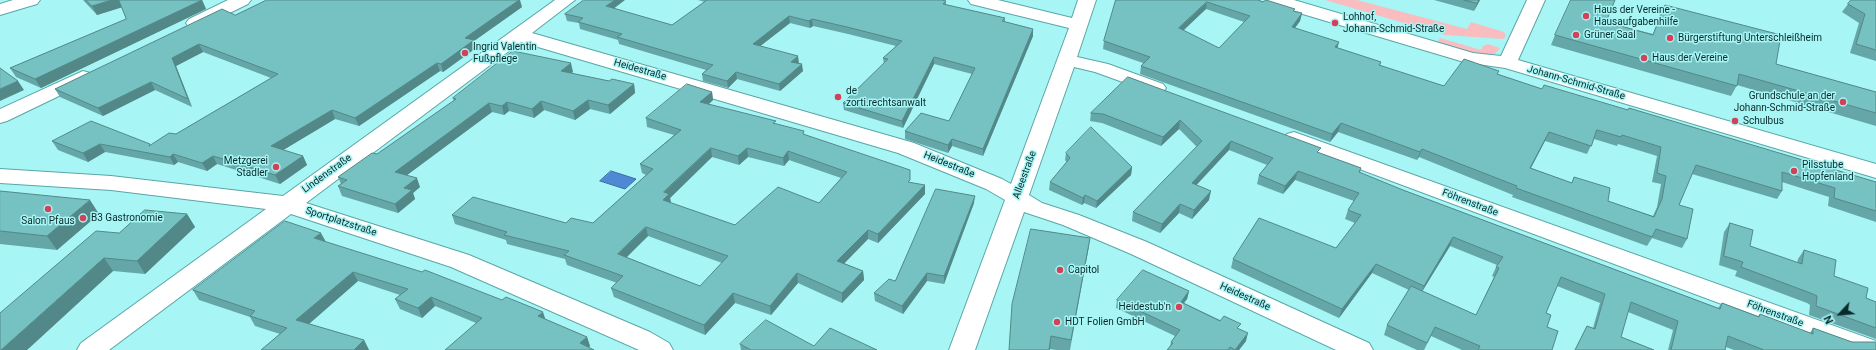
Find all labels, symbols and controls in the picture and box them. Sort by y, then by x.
place label: Haus der Vereine - Hausaufgabenhilfe [1594,4,1678,28]
place label: Lohhof, Johann-Schmid-Straße [1343,11,1444,34]
marker: Haus der Vereine - Hausaufgabenhilfe [1581,11,1591,21]
marker: Lohhof, Johann-Schmid-Straße [1330,18,1340,28]
place label: Grüner Saal [1584,29,1636,41]
marker: Grüner Saal [1571,30,1581,40]
place label: Bürgerstiftung Unterschleißheim [1678,32,1822,44]
marker: Bürgerstiftung Unterschleißheim [1665,33,1675,43]
place label: Ingrid Valentin Fußpflege [473,41,537,64]
marker: Ingrid Valentin Fußpflege [460,48,470,58]
place label: Haus der Vereine [1652,52,1728,64]
marker: Haus der Vereine [1639,53,1649,63]
street label: Heidestraße [612,57,668,83]
street label: Johann-Schmid-Straße [1526,63,1626,103]
place label: de zorti.rechtsanwalt [846,85,926,108]
place label: Grundschule an der Johann-Schmid-Straße [1734,90,1835,114]
marker: de zorti.rechtsanwalt [833,92,843,102]
marker: Grundschule an der Johann-Schmid-Straße [1838,97,1848,107]
place label: Schulbus [1743,115,1784,127]
marker: Schulbus [1730,116,1740,126]
street label: Heidestraße [922,149,976,181]
street label: Alleestraße [1011,149,1039,201]
street label: Lindenstraße [300,152,354,196]
place label: Metzgerei Stadler [224,155,268,178]
place label: Pilsstube Hopfenland [1802,159,1854,182]
marker: Metzgerei Stadler [271,162,281,172]
marker: Pilsstube Hopfenland [1789,166,1799,176]
street label: Föhrenstraße [1440,187,1500,219]
marker: Salon Pfaus [43,204,53,214]
street label: Sportplatzstraße [304,205,378,239]
place label: B3 Gastronomie [91,212,163,224]
marker: B3 Gastronomie [78,213,88,223]
place label: Salon Pfaus [21,215,75,227]
place label: Capitol [1068,264,1099,276]
marker: Capitol [1055,265,1065,275]
street label: Heidestraße [1218,281,1272,313]
north arrow [1820,294,1860,334]
street label: Föhrenstraße [1745,298,1805,330]
place label: Heidestub'n [1119,301,1171,313]
marker: Heidestub'n [1174,302,1184,312]
text: N [1821,313,1836,326]
place label: HDT Folien GmbH [1065,316,1145,328]
marker: HDT Folien GmbH [1052,317,1062,327]

